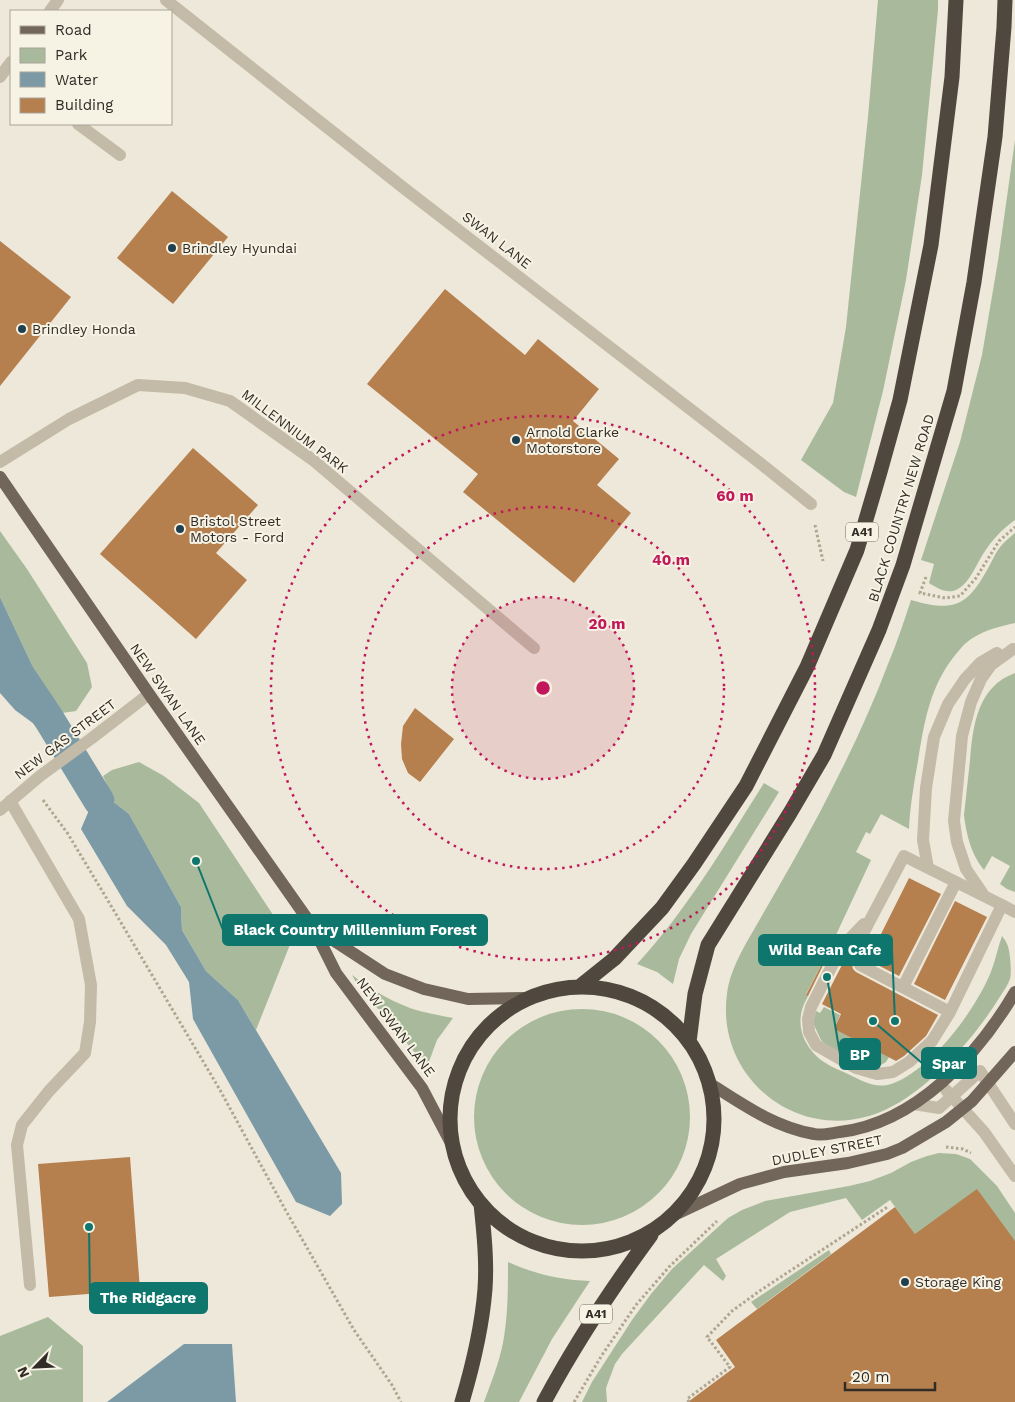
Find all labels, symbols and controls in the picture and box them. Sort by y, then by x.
legend [10,10,172,125]
text: Road [55,21,92,39]
text: Park [55,46,88,64]
text: Water [55,71,98,89]
text: Building [55,96,113,114]
street label: SWAN LANE [459,208,535,272]
place label: Brindley Hyundai [182,240,297,256]
marker: Brindley Hyundai [166,242,178,254]
place label: Brindley Honda [32,321,136,337]
marker: Brindley Honda [16,323,28,335]
street label: MILLENNIUM PARK [239,386,351,476]
street label: BLACK COUNTRY NEW ROAD [865,412,937,604]
place label: Arnold Clarke Motorstore [526,424,619,456]
marker: Arnold Clarke Motorstore [510,434,522,446]
text: 60 m [716,487,754,505]
place label: Bristol Street Motors - Ford [190,513,284,545]
road number: A41 [846,522,878,542]
marker: Bristol Street Motors - Ford [174,523,186,535]
text: 40 m [652,551,690,569]
text: 20 m [588,615,626,633]
street label: NEW SWAN LANE [127,640,209,748]
centre of rings [534,679,552,697]
street label: NEW GAS STREET [11,695,119,782]
callout: Black Country Millennium Forest [223,915,487,945]
text: Black Country Millennium Forest [233,921,477,939]
callout: Wild Bean Cafe [759,935,892,965]
text: Wild Bean Cafe [769,941,882,959]
street label: NEW SWAN LANE [354,974,439,1080]
callout: BP [840,1039,880,1069]
text: BP [850,1046,870,1064]
callout: Spar [922,1048,976,1078]
text: Spar [932,1055,967,1073]
street label: DUDLEY STREET [770,1131,884,1169]
place label: Storage King [915,1274,1002,1290]
marker: Storage King [899,1276,911,1288]
callout: The Ridgacre [90,1283,207,1313]
text: The Ridgacre [100,1289,197,1307]
road number: A41 [580,1305,612,1324]
north arrow [10,1342,60,1392]
scale bar [845,1360,935,1392]
text: N [14,1364,33,1380]
text: 20 m [852,1368,890,1386]

